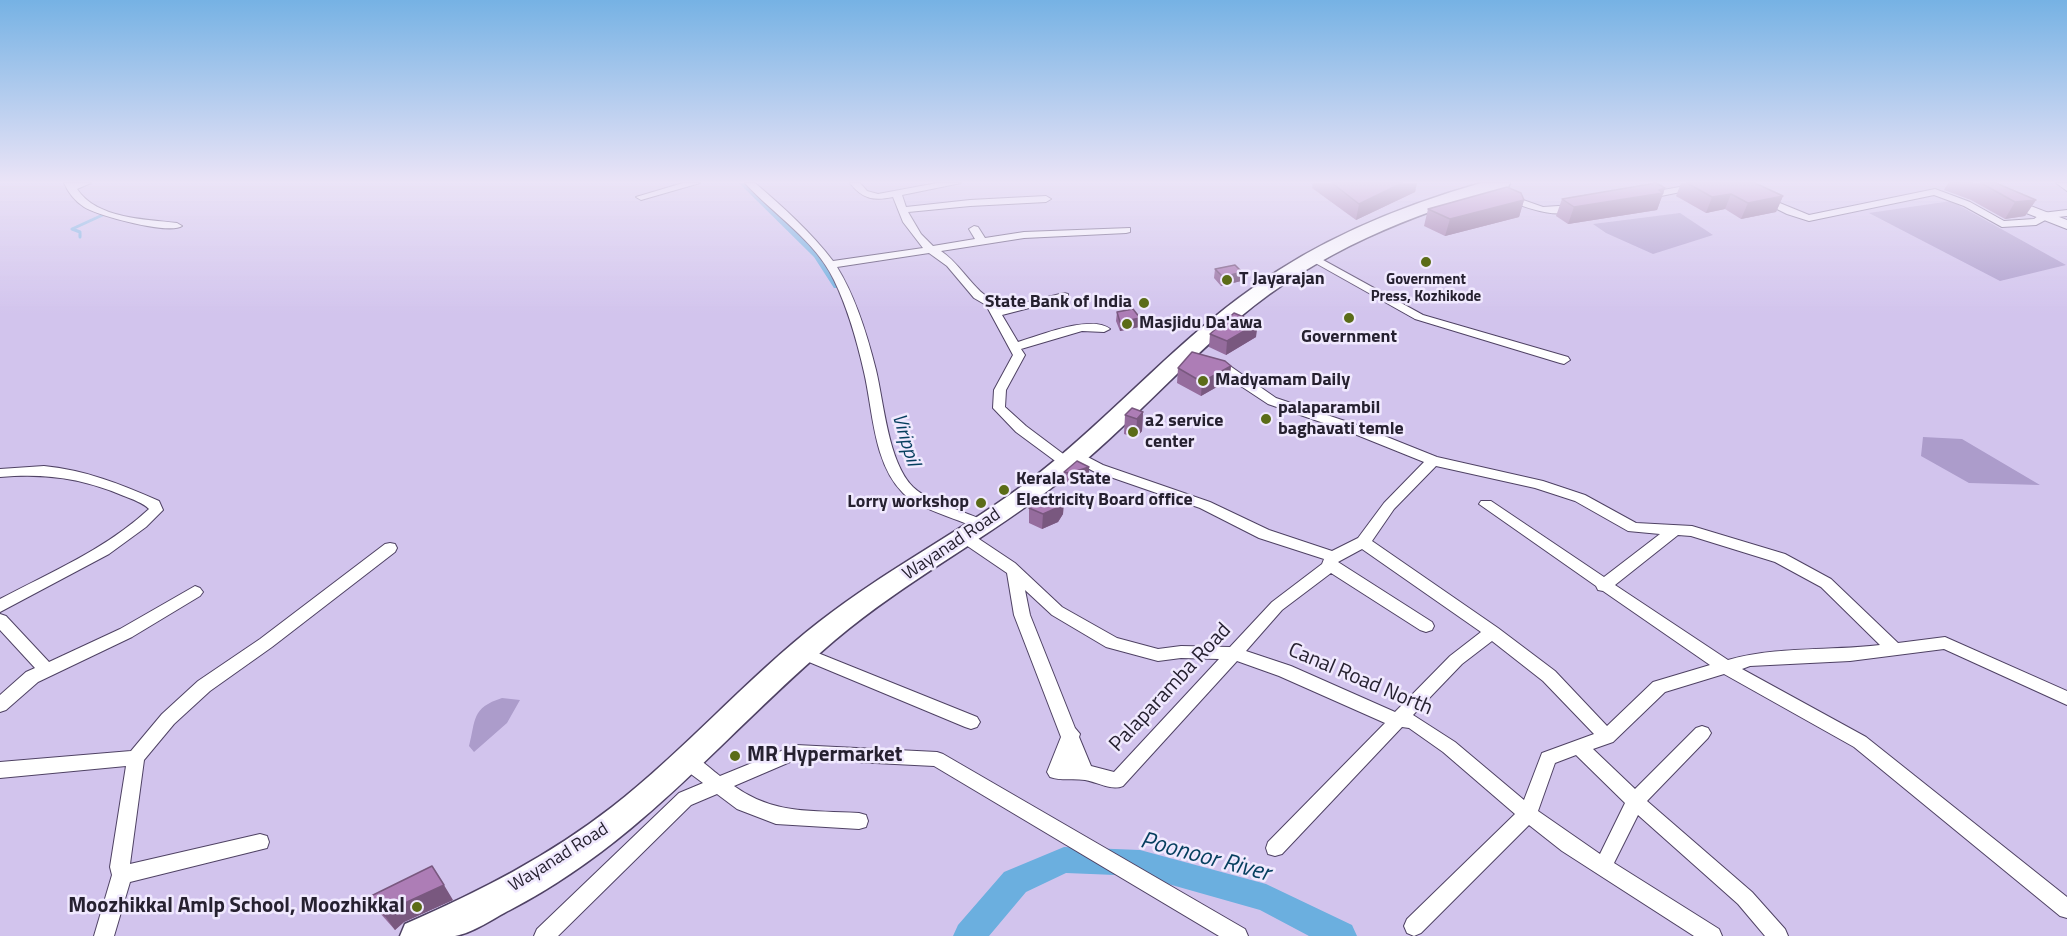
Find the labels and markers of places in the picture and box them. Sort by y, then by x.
marker: Government Press, Kozhikode [1419,255,1433,269]
place label: T Jayarajan [1239,269,1325,291]
place label: Government Press, Kozhikode [1371,271,1481,306]
marker: T Jayarajan [1220,273,1234,287]
place label: State Bank of India [985,292,1132,314]
marker: State Bank of India [1137,296,1151,310]
marker: Government [1342,311,1356,325]
place label: Masjidu Da'awa [1139,313,1262,335]
marker: Masjidu Da'awa [1120,317,1134,331]
place label: Government [1301,327,1397,349]
place label: Madyamam Daily [1215,370,1350,392]
marker: Madyamam Daily [1196,374,1210,388]
place label: palaparambil baghavati temle [1278,398,1404,440]
place label: a2 service center [1145,411,1223,454]
marker: palaparambil baghavati temle [1259,412,1273,426]
marker: a2 service center [1126,425,1140,439]
place label: Kerala State Electricity Board office [1016,469,1193,512]
marker: Kerala State Electricity Board office [997,483,1011,497]
place label: Lorry workshop [847,492,969,514]
marker: Lorry workshop [974,496,988,510]
place label: MR Hypermarket [747,743,902,769]
marker: MR Hypermarket [728,749,742,763]
place label: Moozhikkal Amlp School, Moozhikkal [68,894,405,920]
marker: Moozhikkal Amlp School, Moozhikkal [410,900,424,914]

